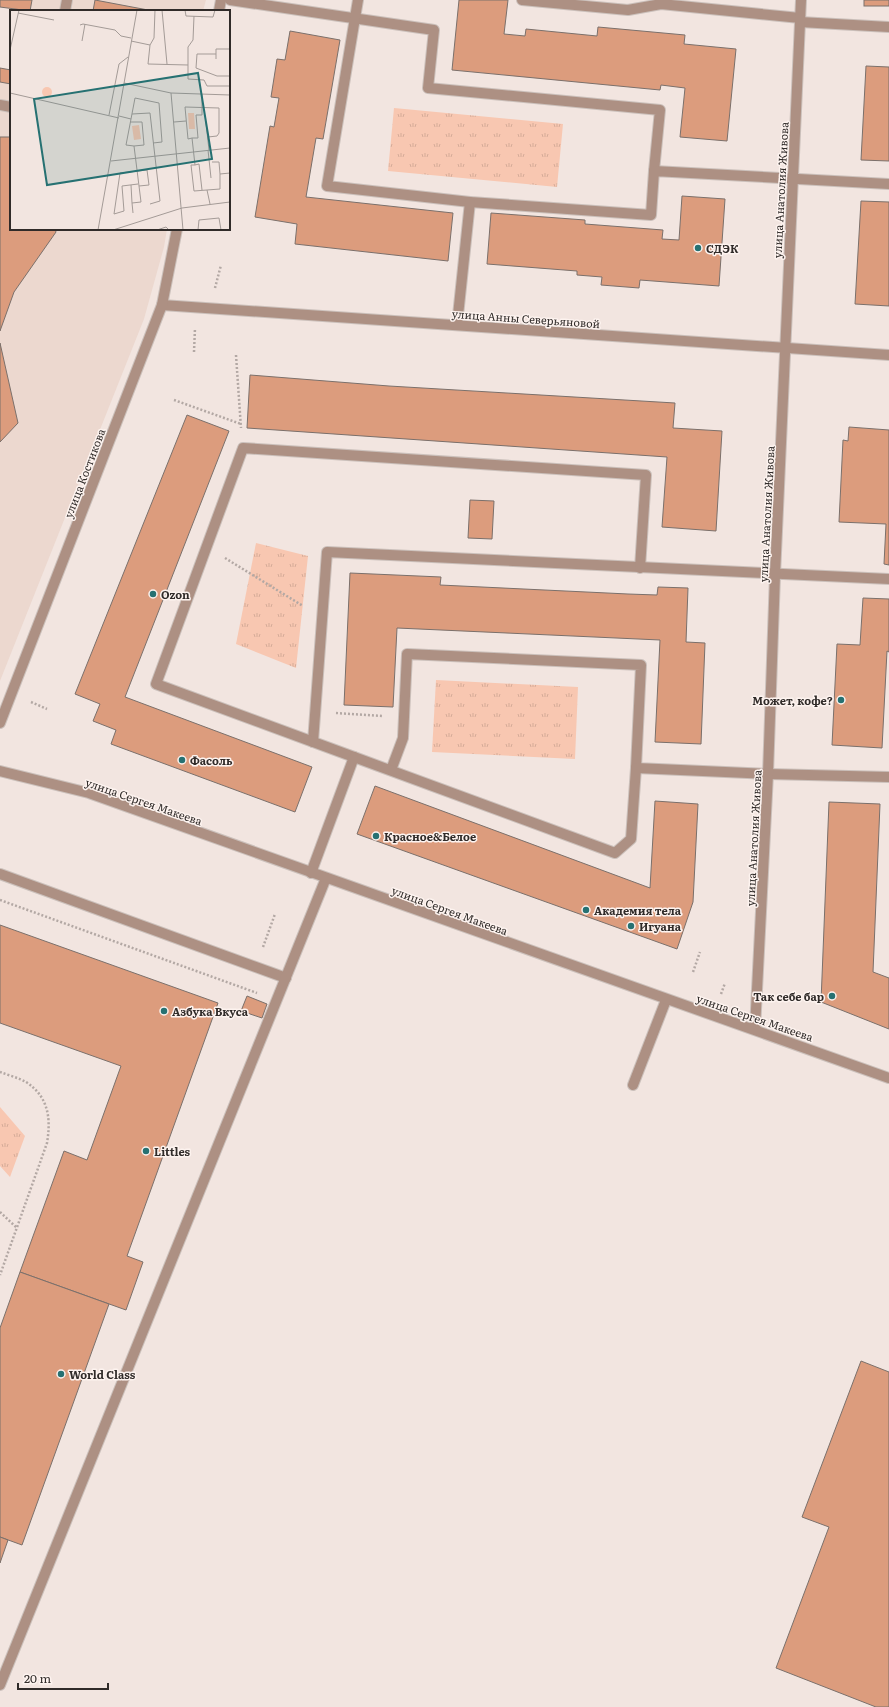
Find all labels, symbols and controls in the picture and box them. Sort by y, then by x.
inset map [10,10,230,230]
street label: улица Анатолия Живова [768,121,792,259]
place label: СДЭК [706,240,739,256]
marker: СДЭК [693,243,703,253]
street label: улица Анны Северьяновой [451,305,601,331]
street label: улица Костикова [60,426,108,520]
street label: улица Анатолия Живова [754,445,778,583]
place label: Ozon [161,586,190,602]
marker: Ozon [148,589,158,599]
place label: Может, кофе? [752,692,833,708]
marker: Может, кофе? [836,695,846,705]
place label: Фасоль [190,752,233,768]
marker: Фасоль [177,755,187,765]
street label: улица Анатолия Живова [741,769,765,907]
street label: улица Сергея Макеева [83,773,205,829]
place label: Красное&Белое [384,828,476,844]
marker: Красное&Белое [371,831,381,841]
street label: улица Сергея Макеева [390,882,510,938]
place label: Академия тела [594,902,682,918]
marker: Академия тела [581,905,591,915]
place label: Игуана [639,918,682,934]
marker: Игуана [626,921,636,931]
place label: Так себе бар [753,988,824,1004]
street label: улица Сергея Макеева [694,989,816,1045]
marker: Так себе бар [827,991,837,1001]
place label: Азбука Вкуса [172,1003,249,1019]
marker: Азбука Вкуса [159,1006,169,1016]
place label: Littles [154,1143,191,1159]
marker: Littles [141,1146,151,1156]
place label: World Class [69,1366,136,1382]
marker: World Class [56,1369,66,1379]
scale bar [18,1665,108,1691]
text: 20 m [24,1669,51,1687]

